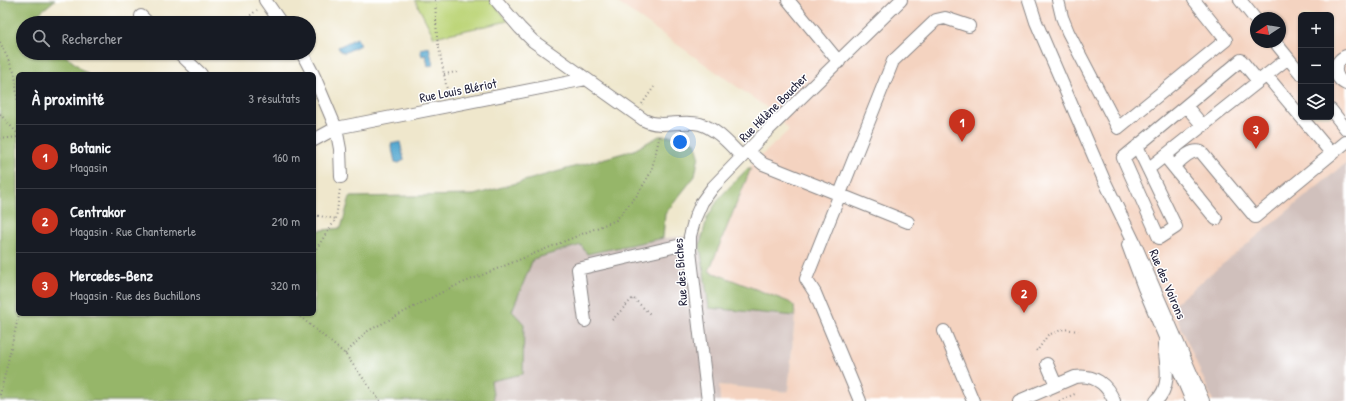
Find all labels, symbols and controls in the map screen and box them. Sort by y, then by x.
north arrow [1250,12,1286,48]
map controls [1298,12,1334,120]
button: + [1298,12,1334,48]
search box [16,16,316,60]
icon: search [30,27,52,49]
text: Rechercher [62,28,123,49]
button: − [1298,48,1334,84]
street label: Rue Hélène Boucher [734,68,812,146]
street label: Rue Louis Blériot [418,74,499,106]
button: layers [1298,84,1334,120]
text: À proximité [32,87,104,110]
text: 3 résultats [248,89,300,107]
pin: 1 [949,109,975,142]
pin: 3 [1243,116,1269,149]
your location [670,132,690,152]
text: Botanic [70,137,111,158]
text: 1 [43,148,47,166]
text: 160 m [272,148,300,166]
text: Magasin [70,158,108,176]
text: Centrakor [70,201,126,222]
text: 2 [42,212,48,230]
text: 210 m [272,212,300,230]
text: Magasin · Rue Chantemerle [70,222,196,240]
street label: Rue des Biches [669,238,691,306]
street label: Rue des Voirons [1145,246,1191,322]
text: Mercedes-Benz [70,265,153,286]
text: 3 [42,276,48,294]
text: 320 m [270,276,300,294]
pin: 2 [1011,280,1037,313]
text: Magasin · Rue des Buchillons [70,286,201,304]

